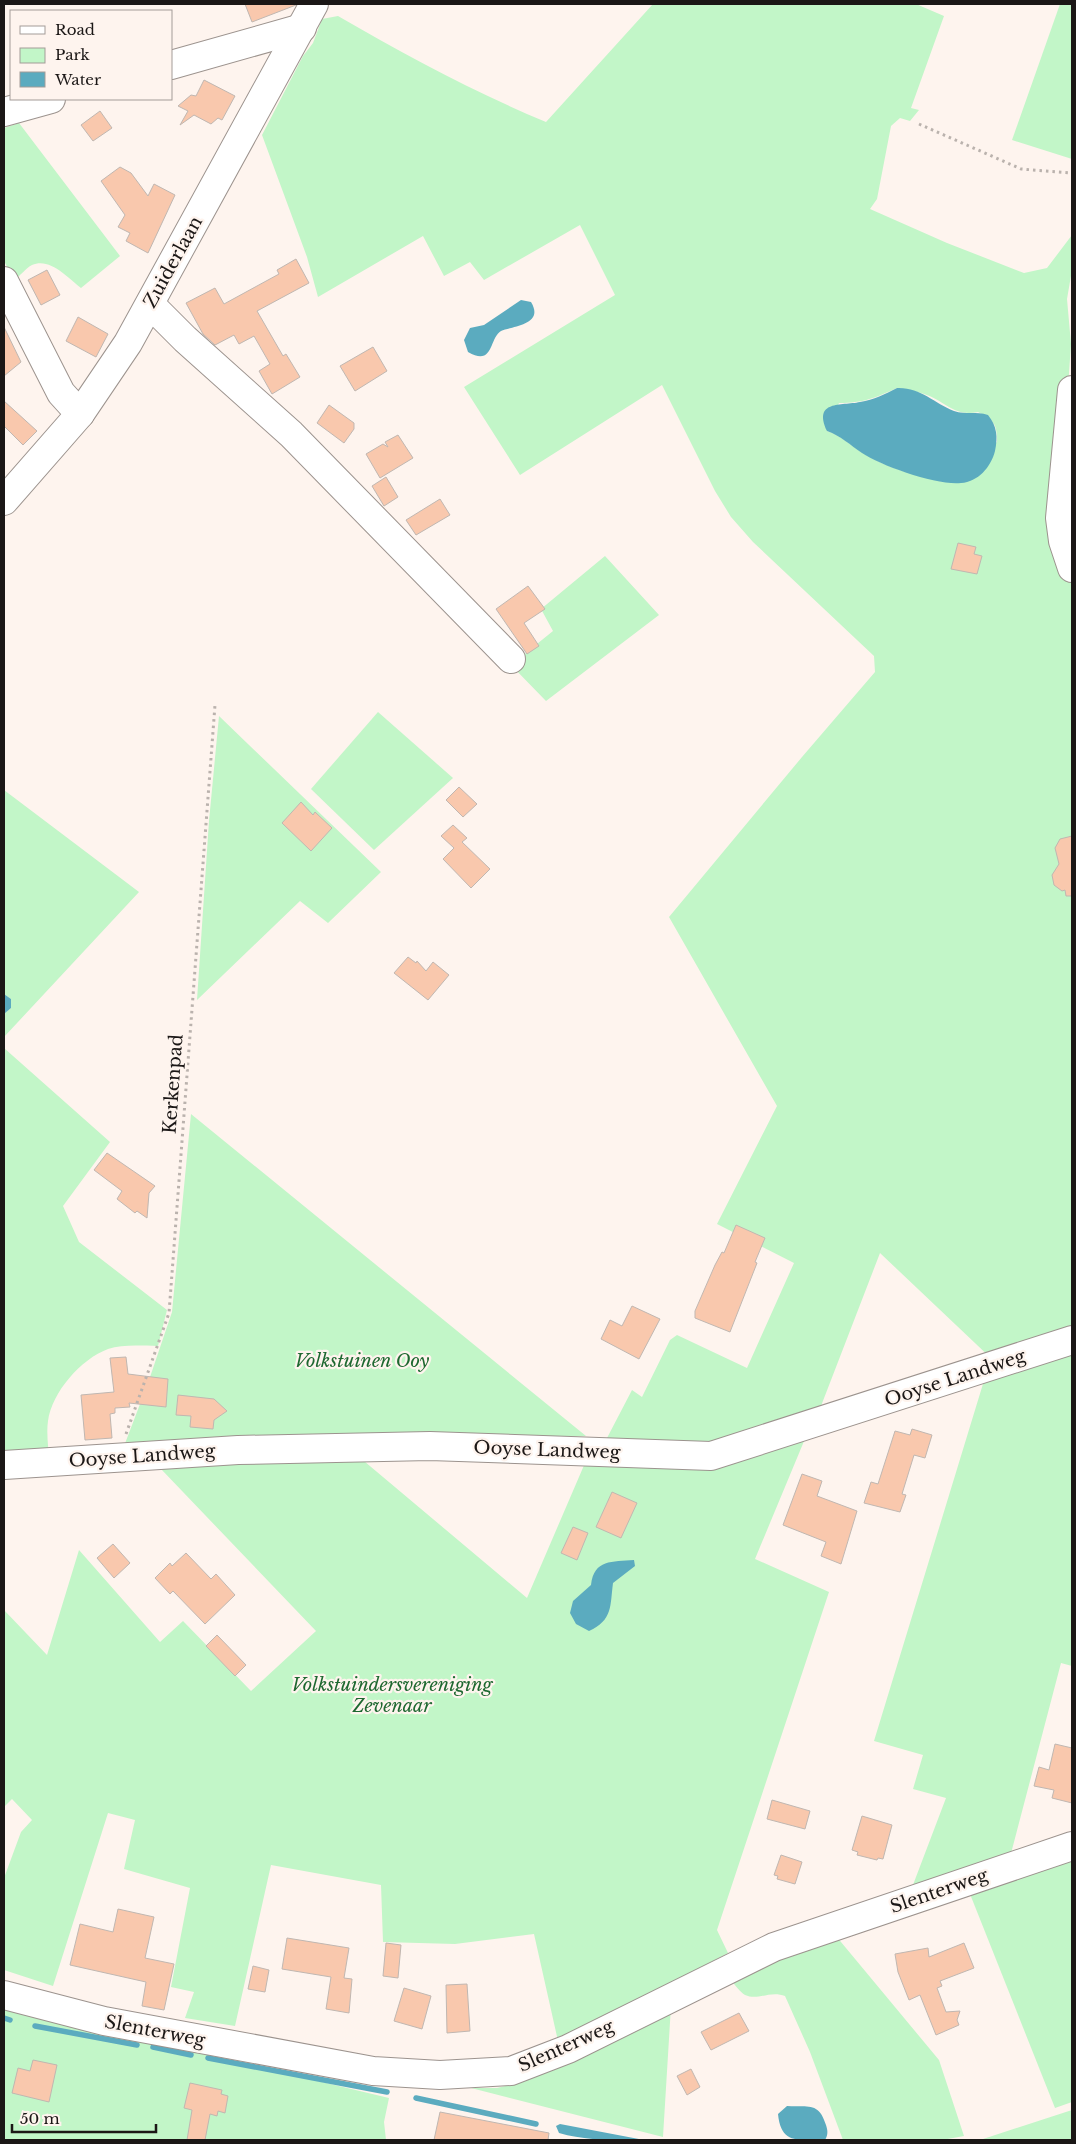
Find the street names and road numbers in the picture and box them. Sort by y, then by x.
street label: Zuiderlaan [139,212,207,312]
street label: Kerkenpad [159,1033,187,1135]
street label: Ooyse Landweg [882,1345,1028,1411]
street label: Ooyse Landweg [473,1436,621,1464]
street label: Ooyse Landweg [68,1440,216,1472]
street label: Slenterweg [887,1864,991,1918]
street label: Slenterweg [103,2010,207,2052]
street label: Slenterweg [515,2015,617,2077]

